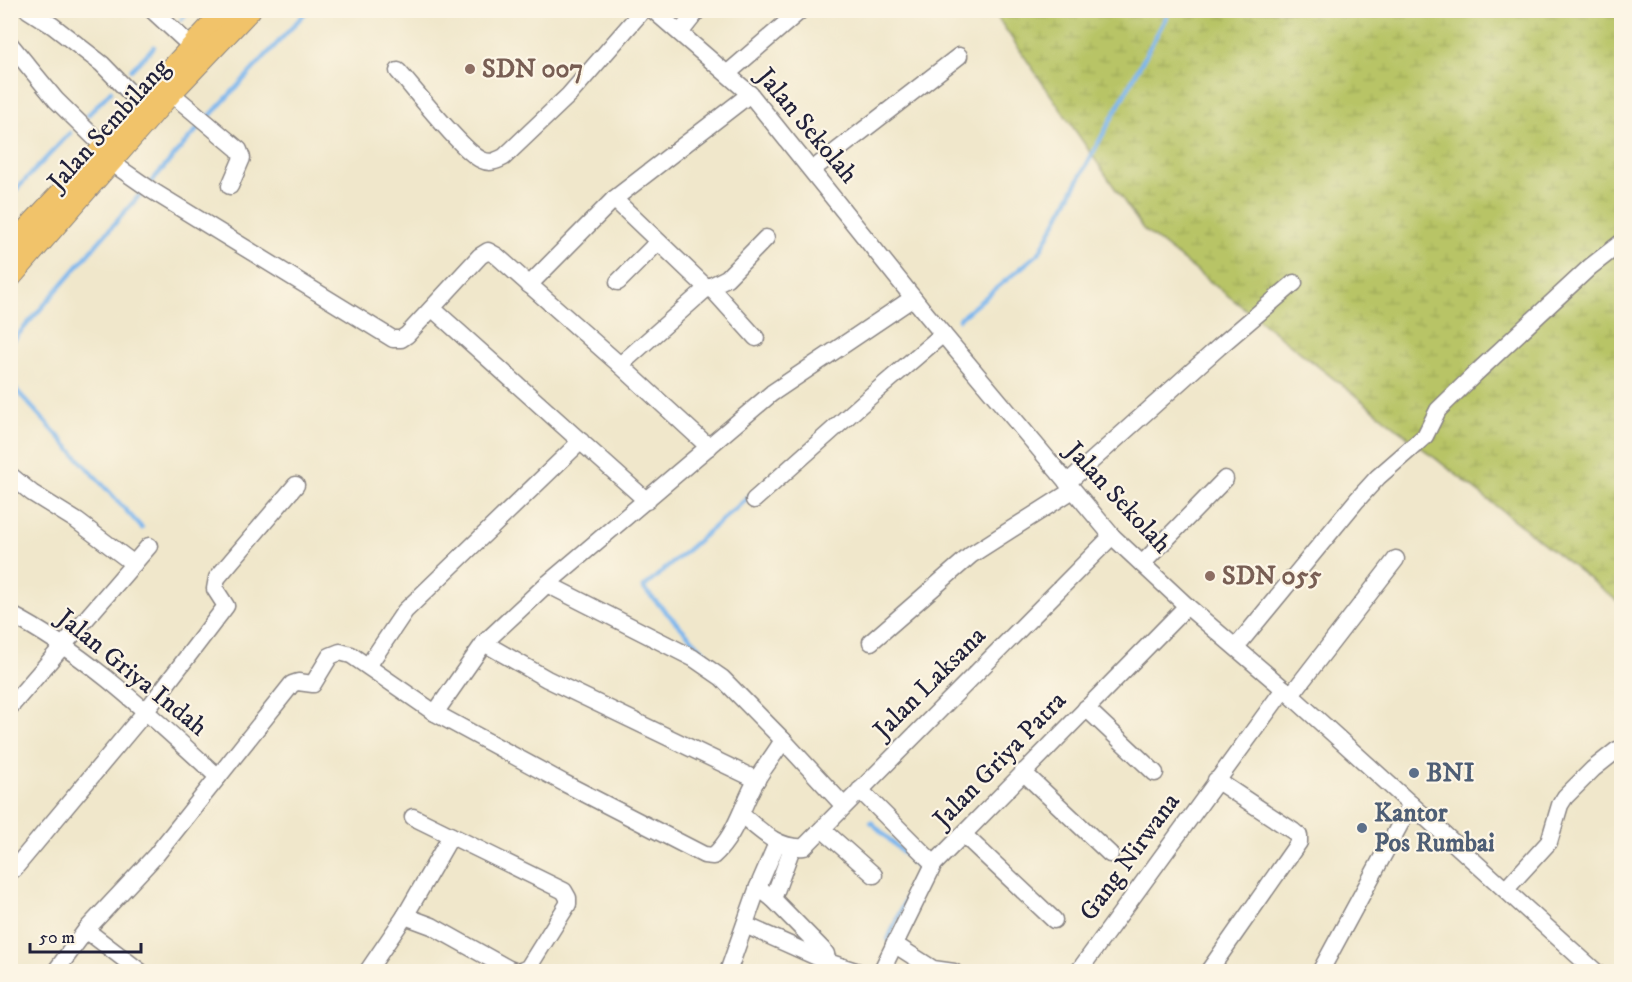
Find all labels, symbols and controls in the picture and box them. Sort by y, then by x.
street label: Jalan Sembilang [40,52,177,199]
place label: SDN 007 [482,53,583,86]
street label: Jalan Sekolah [748,60,865,191]
marker: SDN 007 [463,62,477,76]
street label: Jalan Sekolah [1056,434,1178,561]
place label: SDN 055 [1222,560,1322,593]
marker: SDN 055 [1203,569,1217,583]
street label: Jalan Griya Indah [48,601,214,744]
street label: Jalan Laksana [865,620,993,748]
street label: Jalan Griya Patra [925,685,1074,837]
place label: BNI [1426,757,1475,790]
marker: BNI [1407,766,1421,780]
street label: Gang Nirwana [1072,786,1188,928]
place label: Kantor Pos Rumbai [1374,797,1495,860]
marker: Kantor Pos Rumbai [1355,821,1369,835]
scale bar [30,916,141,954]
text: 50 m [39,927,75,949]

